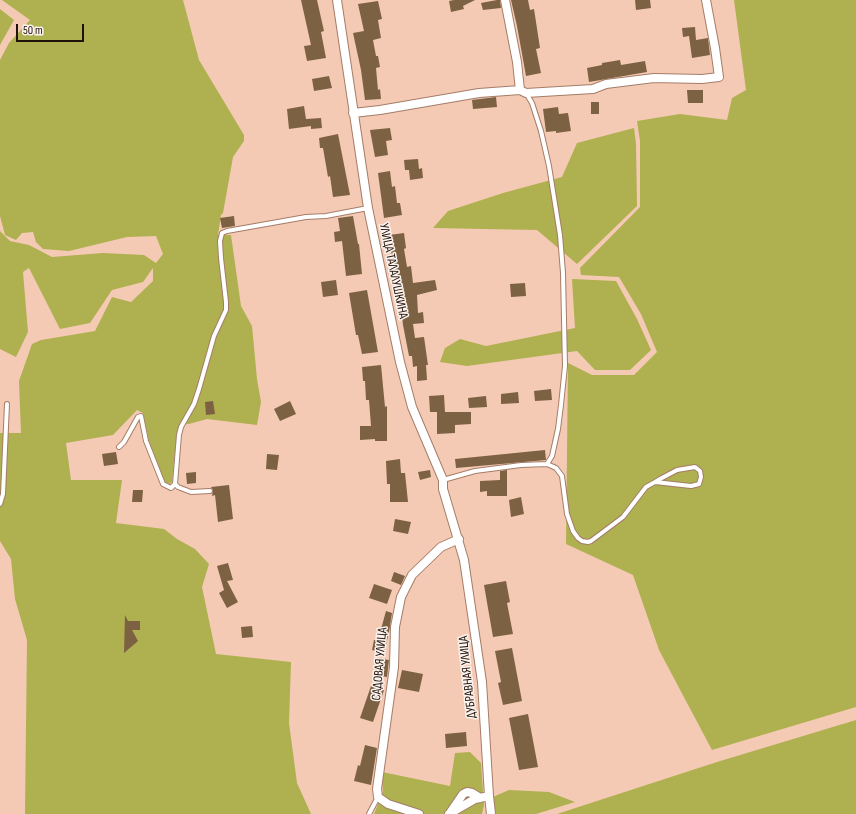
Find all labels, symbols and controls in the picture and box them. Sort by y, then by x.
scale bar [18,16,86,42]
text: 50 m [23,23,43,38]
street label: УЛИЦА ТАЛАЛУШКИНА [375,222,411,320]
street label: САДОВАЯ УЛИЦА [369,627,391,701]
street label: ДУБРАВНАЯ УЛИЦА [456,635,480,719]

